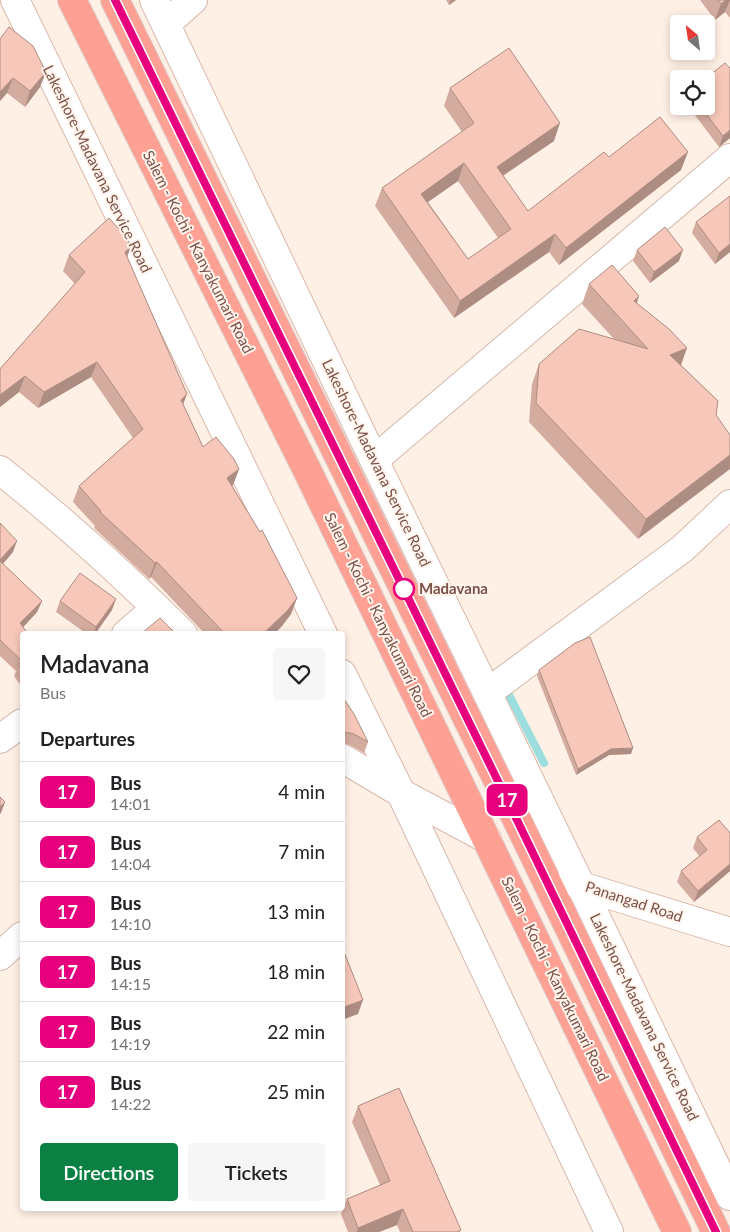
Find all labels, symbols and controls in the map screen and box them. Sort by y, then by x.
north arrow [670,15,715,60]
map controls [670,15,715,115]
street label: Lakeshore-Madavana Service Road [40,62,156,275]
button: locate [670,70,715,115]
street label: Salem - Kochi - Kanyakumari Road [140,147,258,356]
street label: Lakeshore-Madavana Service Road [319,356,435,569]
street label: Salem - Kochi - Kanyakumari Road [321,509,436,720]
marker: Madavana [393,578,415,600]
place label: Madavana [419,579,488,597]
button: heart [273,648,325,700]
text: Madavana [40,649,149,678]
text: Bus [40,683,66,702]
text: Departures [40,727,135,750]
text: Bus [110,771,141,794]
text: 4 min [278,780,325,803]
text: 17 [57,781,78,803]
line badge: 17 [484,784,530,816]
text: 17 [497,789,517,811]
text: 14:01 [110,794,151,813]
text: Bus [110,831,141,854]
text: 7 min [278,840,325,863]
text: 17 [57,841,78,863]
text: 14:04 [110,854,151,873]
street label: Salem - Kochi - Kanyakumari Road [498,873,613,1084]
street label: Panangad Road [583,877,685,925]
text: Bus [110,891,141,914]
text: 13 min [267,900,325,923]
text: 17 [57,901,78,923]
street label: Lakeshore-Madavana Service Road [587,910,703,1123]
text: 14:10 [110,914,151,933]
text: Bus [110,951,141,974]
text: 18 min [267,960,325,983]
text: 17 [57,961,78,983]
text: 14:15 [110,974,151,993]
text: Bus [110,1011,141,1034]
text: 22 min [267,1020,325,1043]
text: 17 [57,1021,78,1043]
text: 14:19 [110,1034,151,1053]
text: Bus [110,1071,141,1094]
text: 25 min [267,1080,325,1103]
text: 17 [57,1081,78,1103]
text: 14:22 [110,1094,151,1113]
button: Directions [40,1143,178,1201]
button: Tickets [188,1143,325,1201]

